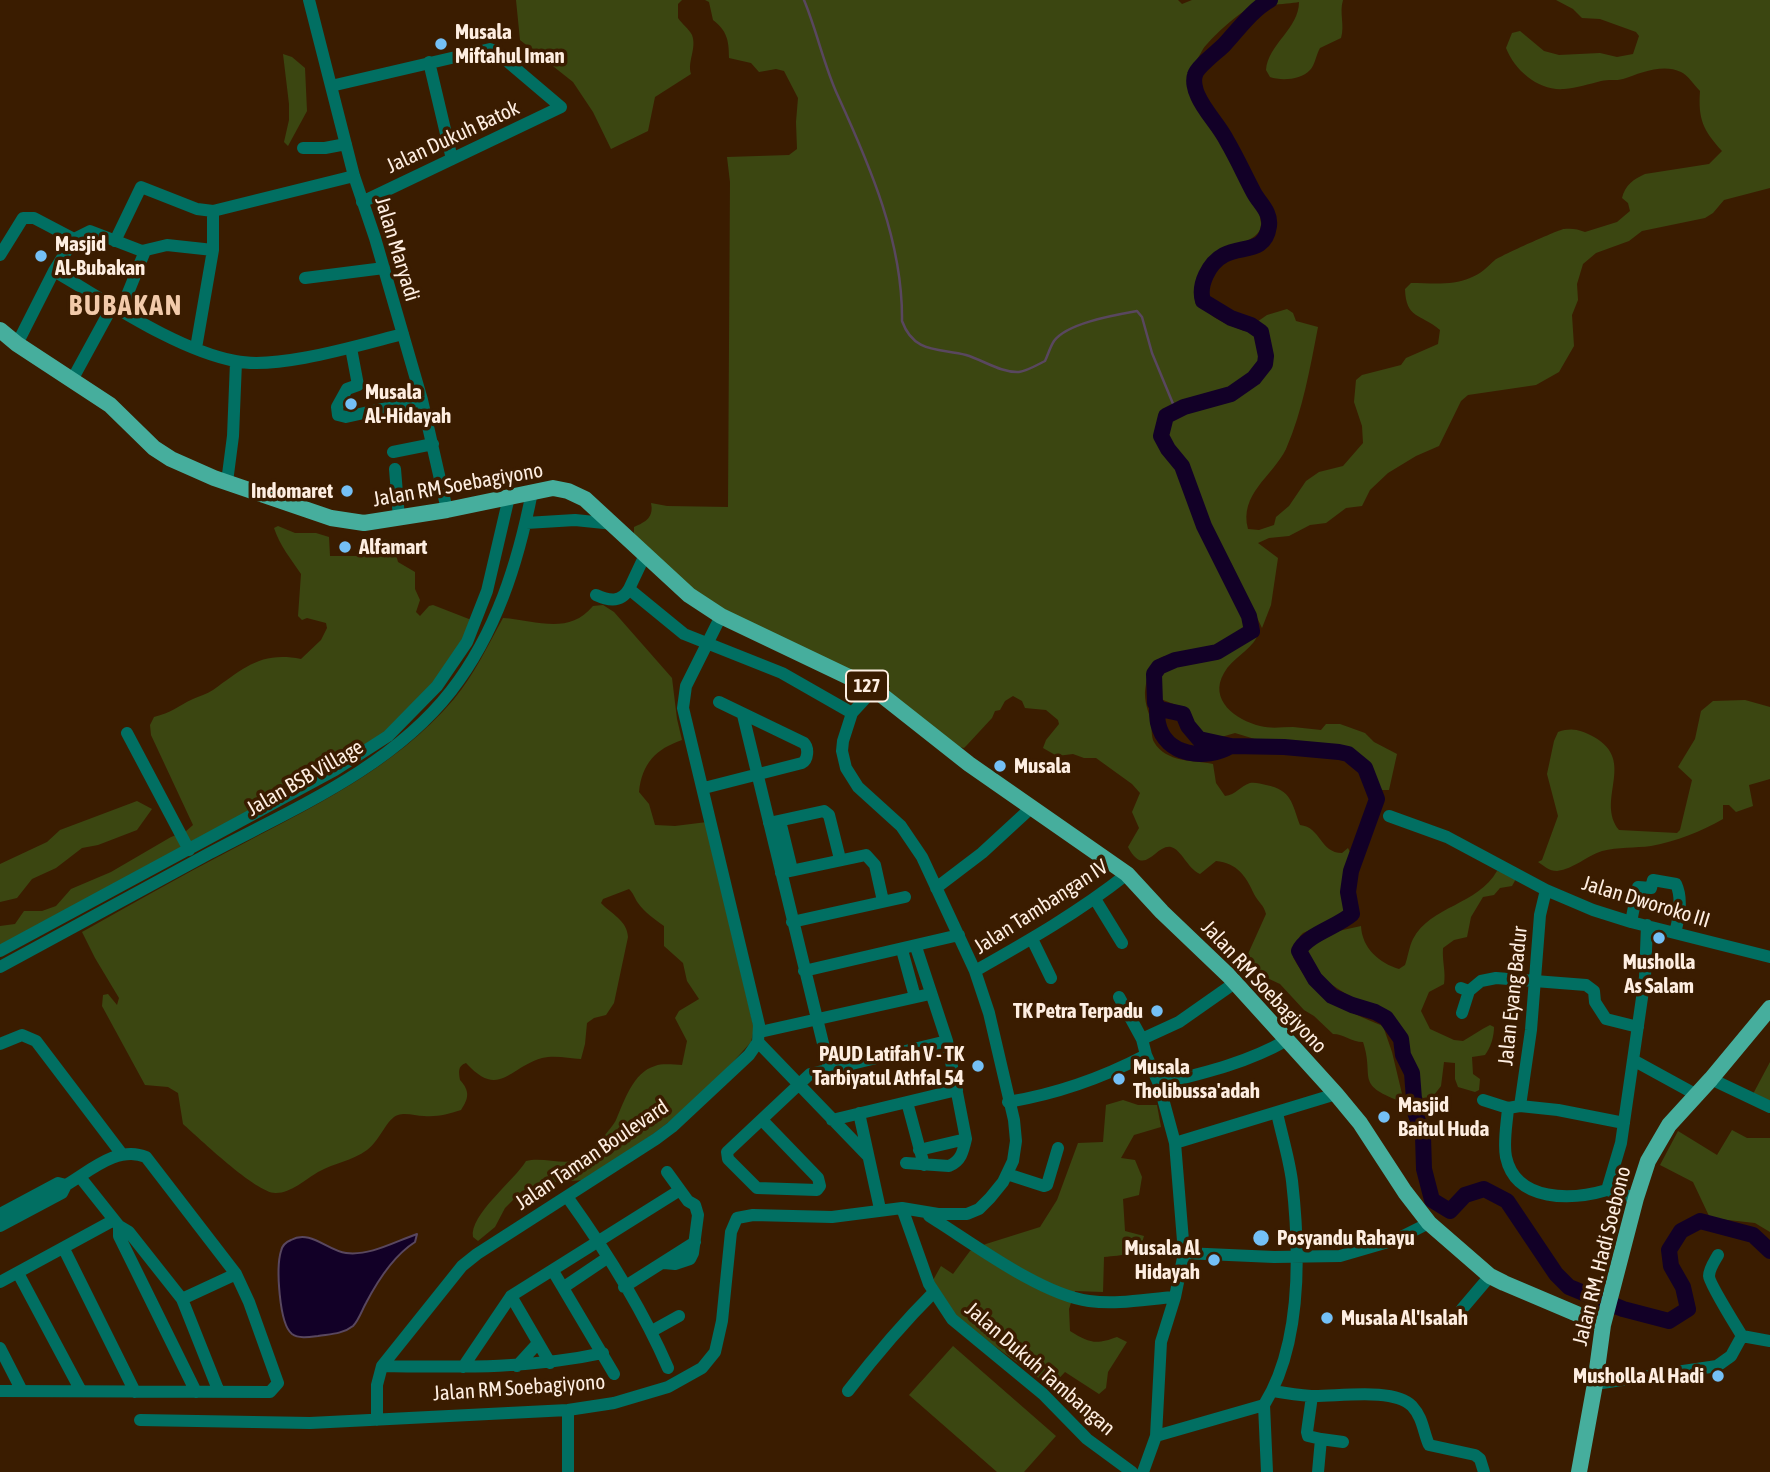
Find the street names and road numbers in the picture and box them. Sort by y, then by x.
street label: Jalan Dukuh Batok [382,95,524,179]
street label: Jalan Maryadi [369,194,425,304]
street label: Jalan RM Soebagiyono [371,458,545,512]
road number: 127 [846,670,888,702]
street label: Jalan BSB Village [242,734,368,822]
street label: Jalan Tambangan IV [969,854,1113,960]
street label: Jalan Dworoko III [1579,871,1713,933]
street label: Jalan RM Soebagiyono [1196,915,1332,1059]
street label: Jalan Eyang Badur [1493,925,1533,1067]
street label: Jalan Taman Boulevard [511,1094,673,1216]
street label: Jalan RM. Hadi Soebono [1568,1164,1636,1348]
street label: Jalan Dukuh Tambangan [960,1297,1120,1441]
street label: Jalan RM Soebagiyono [432,1369,606,1407]

